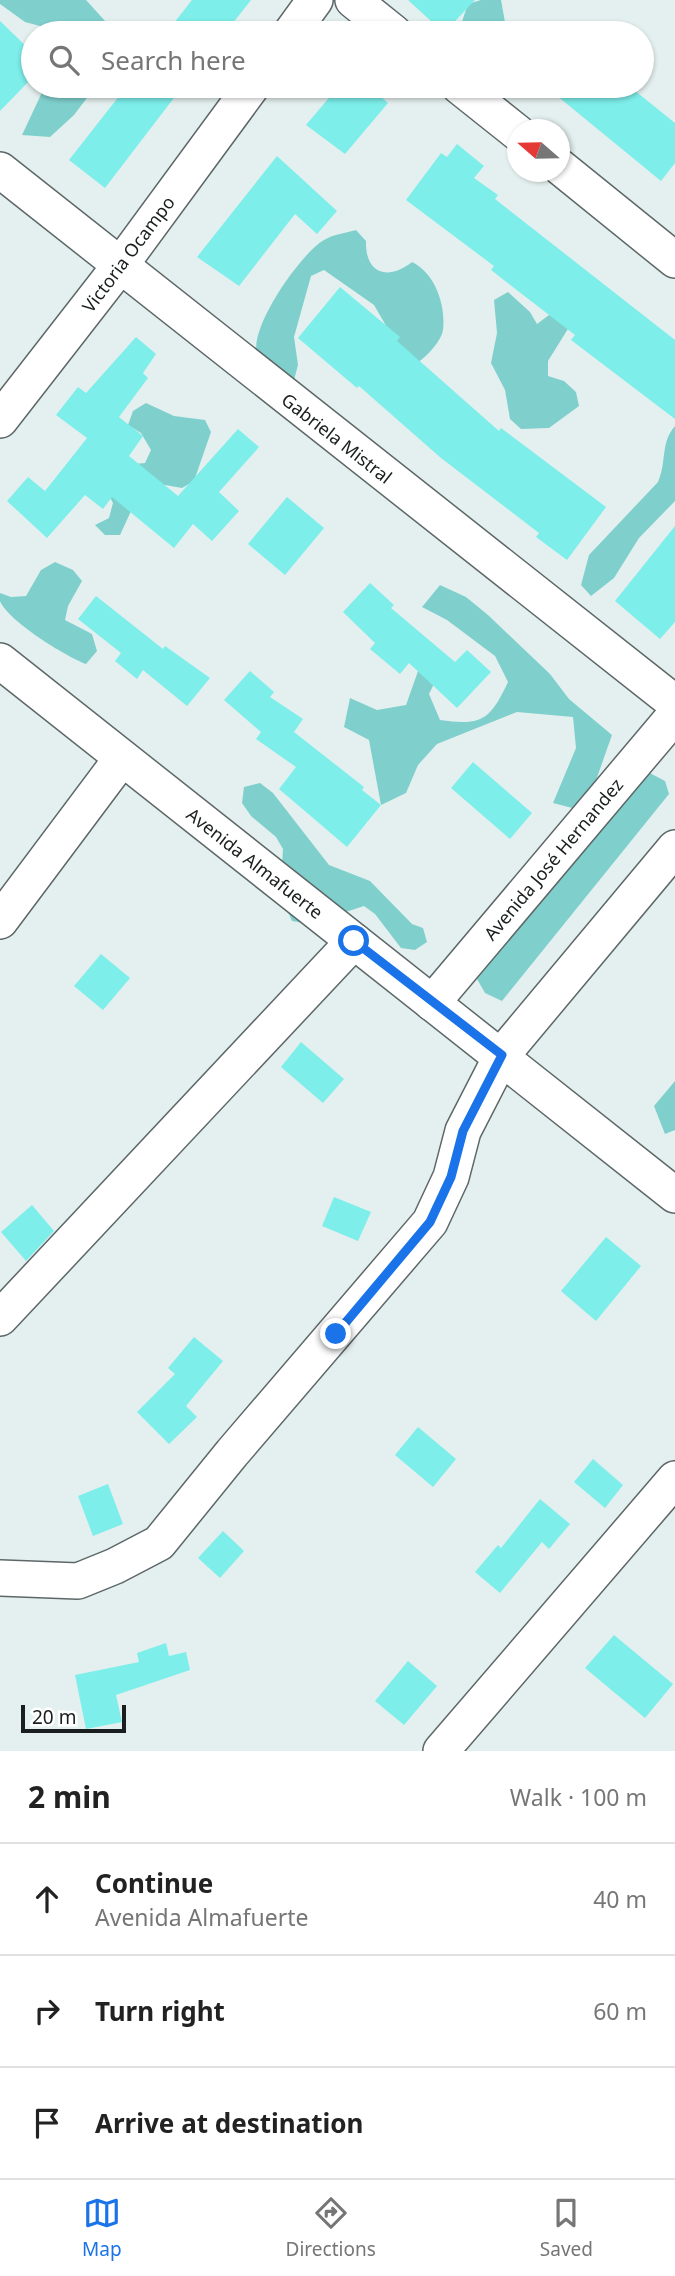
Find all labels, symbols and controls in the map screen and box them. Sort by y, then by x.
search box [21,21,654,98]
icon: search [45,41,83,79]
text: Search here [101,42,246,78]
north arrow [507,119,570,182]
street label: Victoria Ocampo [76,191,180,317]
street label: Gabriela Mistral [277,387,397,489]
street label: Avenida José Hernandez [478,773,628,945]
street label: Avenida Almafuerte [182,802,328,924]
route start [338,925,369,956]
route end [320,1318,351,1349]
scale bar [21,1702,126,1734]
text: 20 m [32,1704,76,1730]
text: 2 min [28,1776,111,1817]
text: Walk · 100 m [510,1781,647,1813]
text: Continue [95,1865,213,1901]
icon: ahead [28,1880,66,1918]
text: 40 m [593,1883,647,1915]
text: Avenida Almafuerte [95,1901,308,1933]
icon: right [28,1992,66,2030]
text: Turn right [95,1993,225,2029]
text: 60 m [593,1995,647,2027]
icon: arrive [28,2104,66,2142]
text: Arrive at destination [95,2105,364,2141]
tab: Map [82,2194,122,2262]
tab: Directions [286,2194,376,2262]
tab: Saved [540,2194,593,2262]

